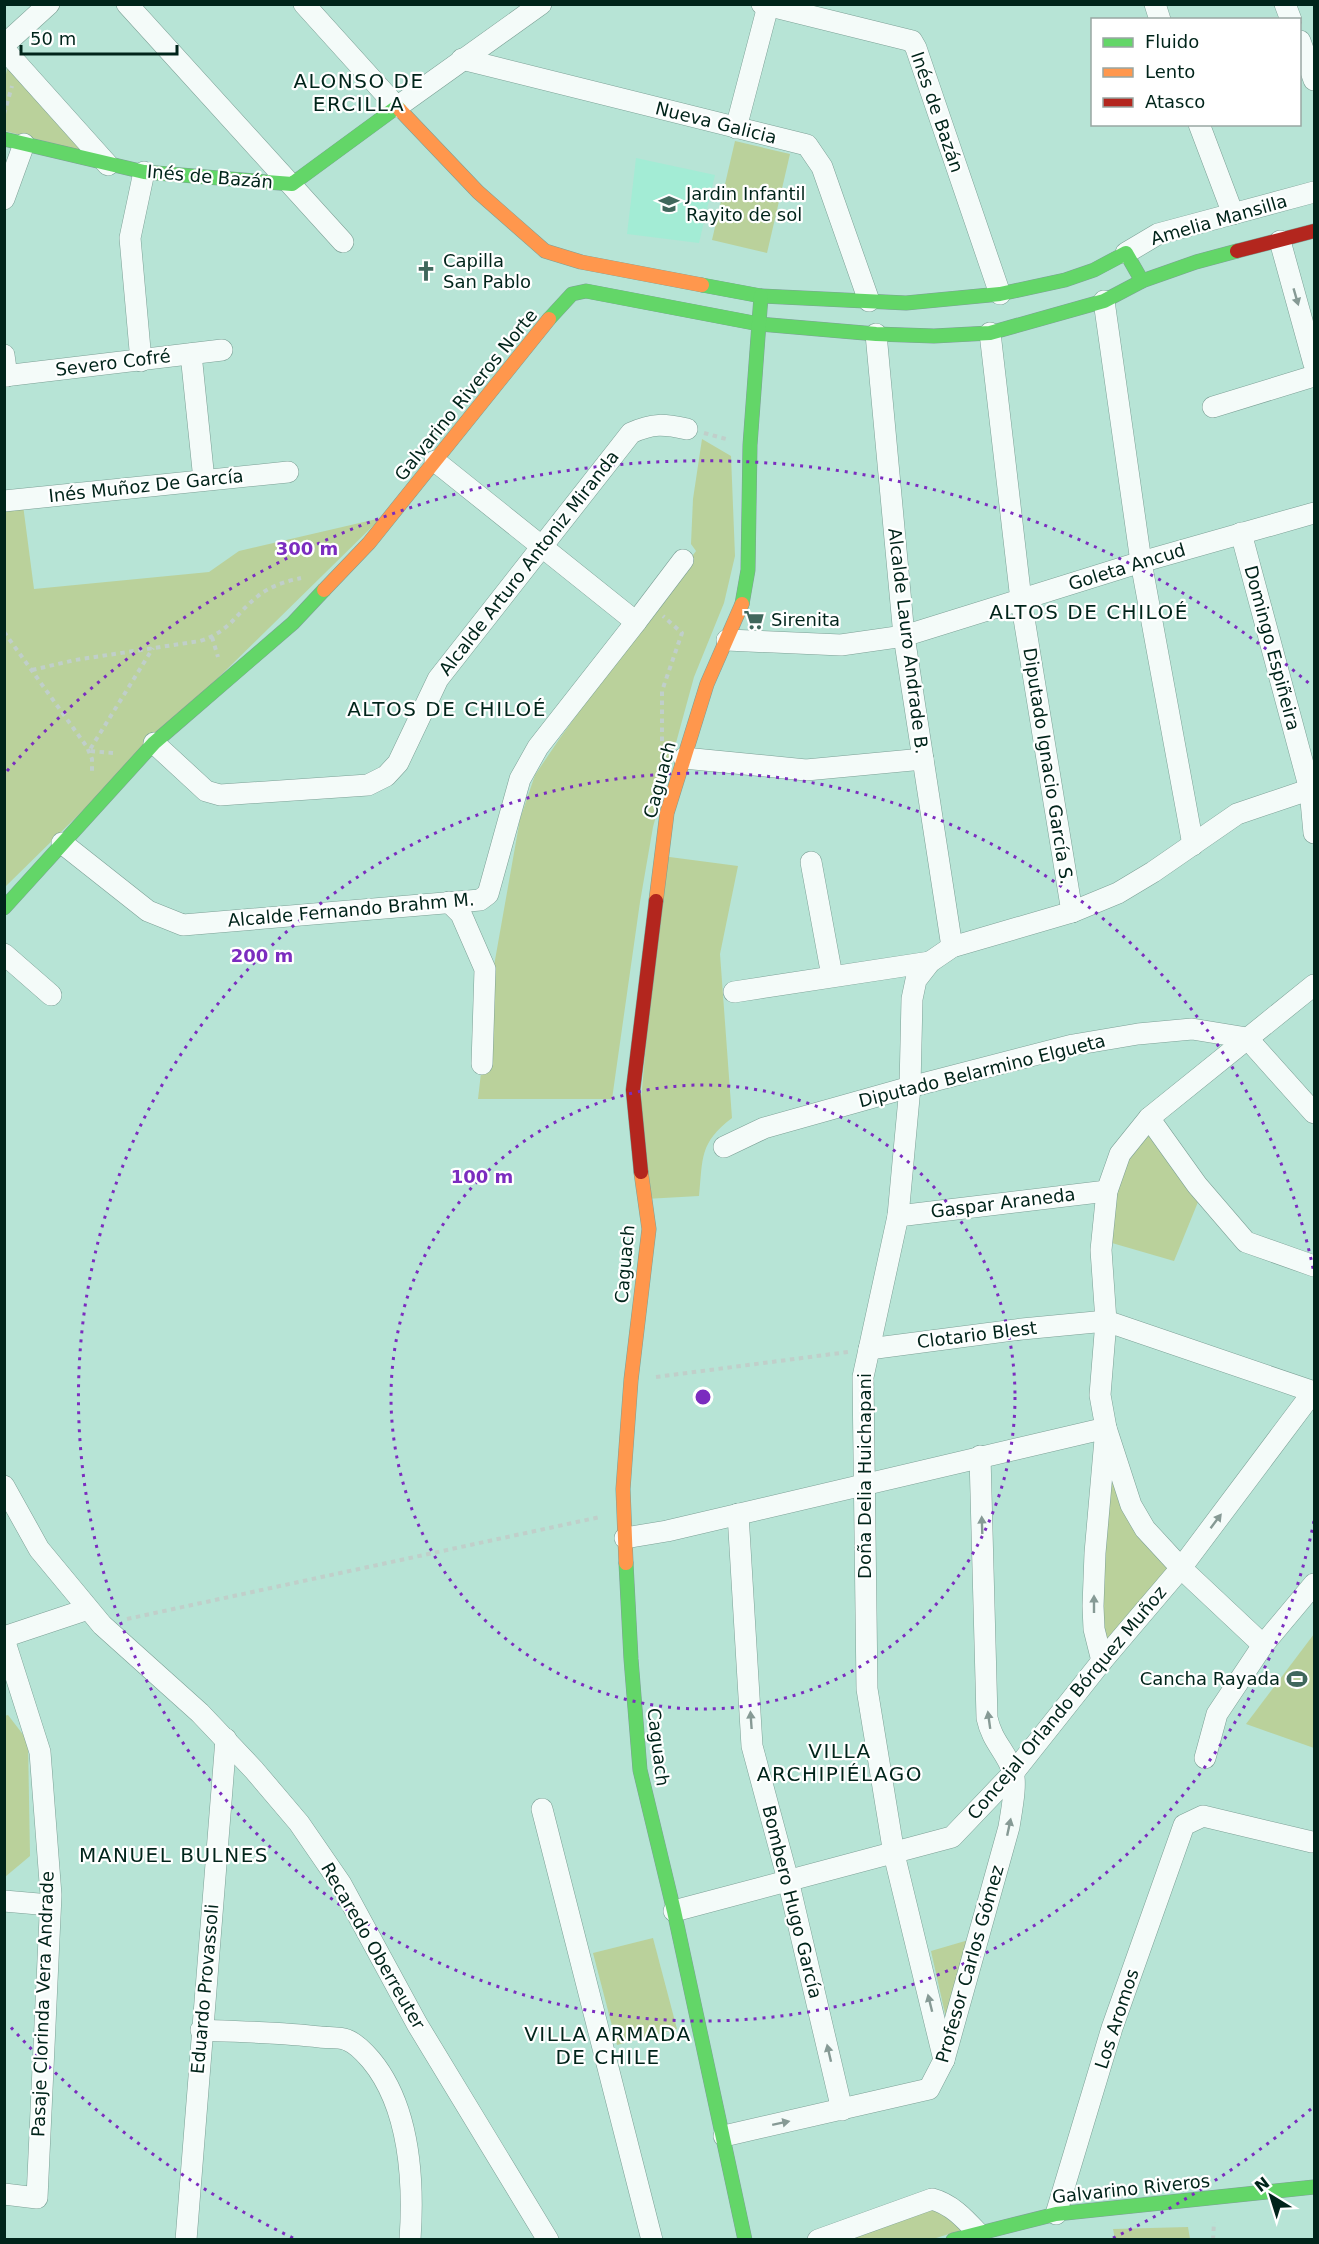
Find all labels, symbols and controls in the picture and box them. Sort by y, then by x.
scale bar [21,18,177,56]
legend [1091,18,1301,126]
text: 50 m [30,28,76,49]
text: Fluido [1145,31,1199,52]
street label: Inés de Bazán [907,49,968,175]
text: Lento [1145,61,1195,82]
district label: ALONSO DE ERCILLA [293,69,425,116]
text: Atasco [1145,91,1205,112]
street label: Nueva Galicia [653,97,779,148]
street label: Inés de Bazán [146,161,274,192]
place label: Jardin Infantil Rayito de sol [685,183,806,225]
street label: Amelia Mansilla [1148,190,1290,249]
school or university icon: Jardin Infantil Rayito de sol [657,192,681,216]
place label: Capilla San Pablo [443,250,531,292]
church icon: Capilla San Pablo [414,259,438,283]
one-way arrow [1292,288,1301,306]
street label: Galvarino Riveros Norte [390,305,541,485]
street label: Severo Cofré [54,345,172,380]
street label: Alcalde Arturo Antoniz Miranda [434,446,623,679]
street label: Inés Muñoz De García [47,465,245,506]
street label: Alcalde Lauro Andrade B. [884,527,933,755]
text: 300 m [276,538,338,559]
street label: Goleta Ancud [1066,539,1188,594]
street label: Domingo Espiñeira [1240,563,1305,733]
district label: ALTOS DE CHILOÉ [989,600,1189,624]
supermarket icon: Sirenita [742,608,766,632]
place label: Sirenita [771,609,840,630]
street label: Diputado Ignacio García S. [1019,646,1078,886]
district label: ALTOS DE CHILOÉ [347,697,547,721]
street label: Caguach [639,739,680,821]
street label: Alcalde Fernando Brahm M. [227,888,475,931]
text: 200 m [231,945,293,966]
street label: Diputado Belarmino Elgueta [856,1030,1107,1111]
text: 100 m [451,1166,513,1187]
street label: Gaspar Araneda [929,1183,1076,1222]
street label: Caguach [611,1224,638,1304]
street label: Clotario Blest [916,1317,1038,1352]
street label: Doña Delia Huichapani [854,1373,875,1579]
centre of rings [693,1387,713,1407]
one-way arrow [1210,1514,1222,1529]
one-way arrow [977,1515,987,1534]
street label: Concejal Orlando Bórquez Muñoz [963,1582,1171,1824]
one-way arrow [1089,1594,1099,1613]
sports icon: Cancha Rayada [1285,1667,1309,1691]
place label: Cancha Rayada [1140,1668,1280,1689]
street label: Caguach [643,1707,674,1787]
one-way arrow [984,1710,993,1729]
one-way arrow [746,1711,755,1730]
district label: VILLA ARCHIPIÉLAGO [757,1739,923,1786]
street label: Bombero Hugo García [758,1803,827,2001]
one-way arrow [1004,1818,1014,1836]
district label: MANUEL BULNES [79,1843,269,1867]
street label: Recaredo Oberreuter [317,1859,430,2033]
street label: Profesor Carlos Gómez [931,1863,1008,2065]
street label: Pasaje Clorinda Vera Andrade [27,1871,58,2137]
street label: Eduardo Provassoli [187,1903,222,2075]
street label: Los Aromos [1090,1966,1143,2072]
one-way arrow [924,1994,934,2012]
district label: VILLA ARMADA DE CHILE [524,2022,692,2069]
one-way arrow [823,2043,833,2062]
one-way arrow [772,2118,791,2127]
north arrow [1241,2166,1301,2226]
street label: Galvarino Riveros [1051,2170,1211,2207]
text: N [1251,2173,1273,2196]

